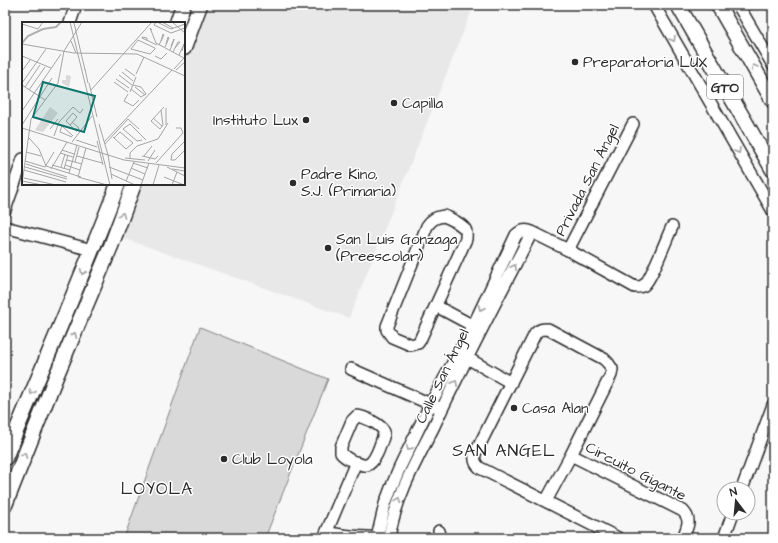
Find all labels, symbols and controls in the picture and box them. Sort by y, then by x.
inset map [22,22,185,185]
one-way arrow [669,35,676,42]
place label: Preparatoria LUX [583,52,707,73]
marker: Preparatoria LUX [570,57,580,67]
one-way arrow [751,64,758,71]
road number: GTO [707,75,743,99]
place label: Capilla [402,93,444,114]
marker: Capilla [389,98,399,108]
place label: Instituto Lux [213,110,299,131]
marker: Instituto Lux [301,115,311,125]
street label: Privada San Ángel [550,121,626,240]
one-way arrow [734,147,741,154]
place label: Padre Kino, S.J. (Primaria) [301,164,396,202]
marker: Padre Kino, S.J. (Primaria) [288,178,298,188]
one-way arrow [118,211,126,218]
place label: San Luis Gonzaga (Preescolar) [336,229,458,267]
marker: San Luis Gonzaga (Preescolar) [323,243,333,253]
one-way arrow [509,264,516,271]
one-way arrow [80,268,88,276]
one-way arrow [478,304,486,311]
street label: Calle San Ángel [410,325,475,428]
one-way arrow [69,332,77,339]
one-way arrow [450,380,458,387]
one-way arrow [29,387,37,395]
place label: Casa Alan [522,398,589,419]
marker: Casa Alan [509,403,519,413]
street label: Circuito Gigante [581,437,690,507]
district label: SAN ANGEL [452,439,556,463]
one-way arrow [406,444,414,452]
place label: Club Loyola [232,449,313,471]
one-way arrow [19,452,27,460]
marker: Club Loyola [219,454,229,464]
district label: LOYOLA [121,477,193,501]
north arrow [716,481,756,521]
text: N [728,484,739,500]
one-way arrow [394,497,402,504]

